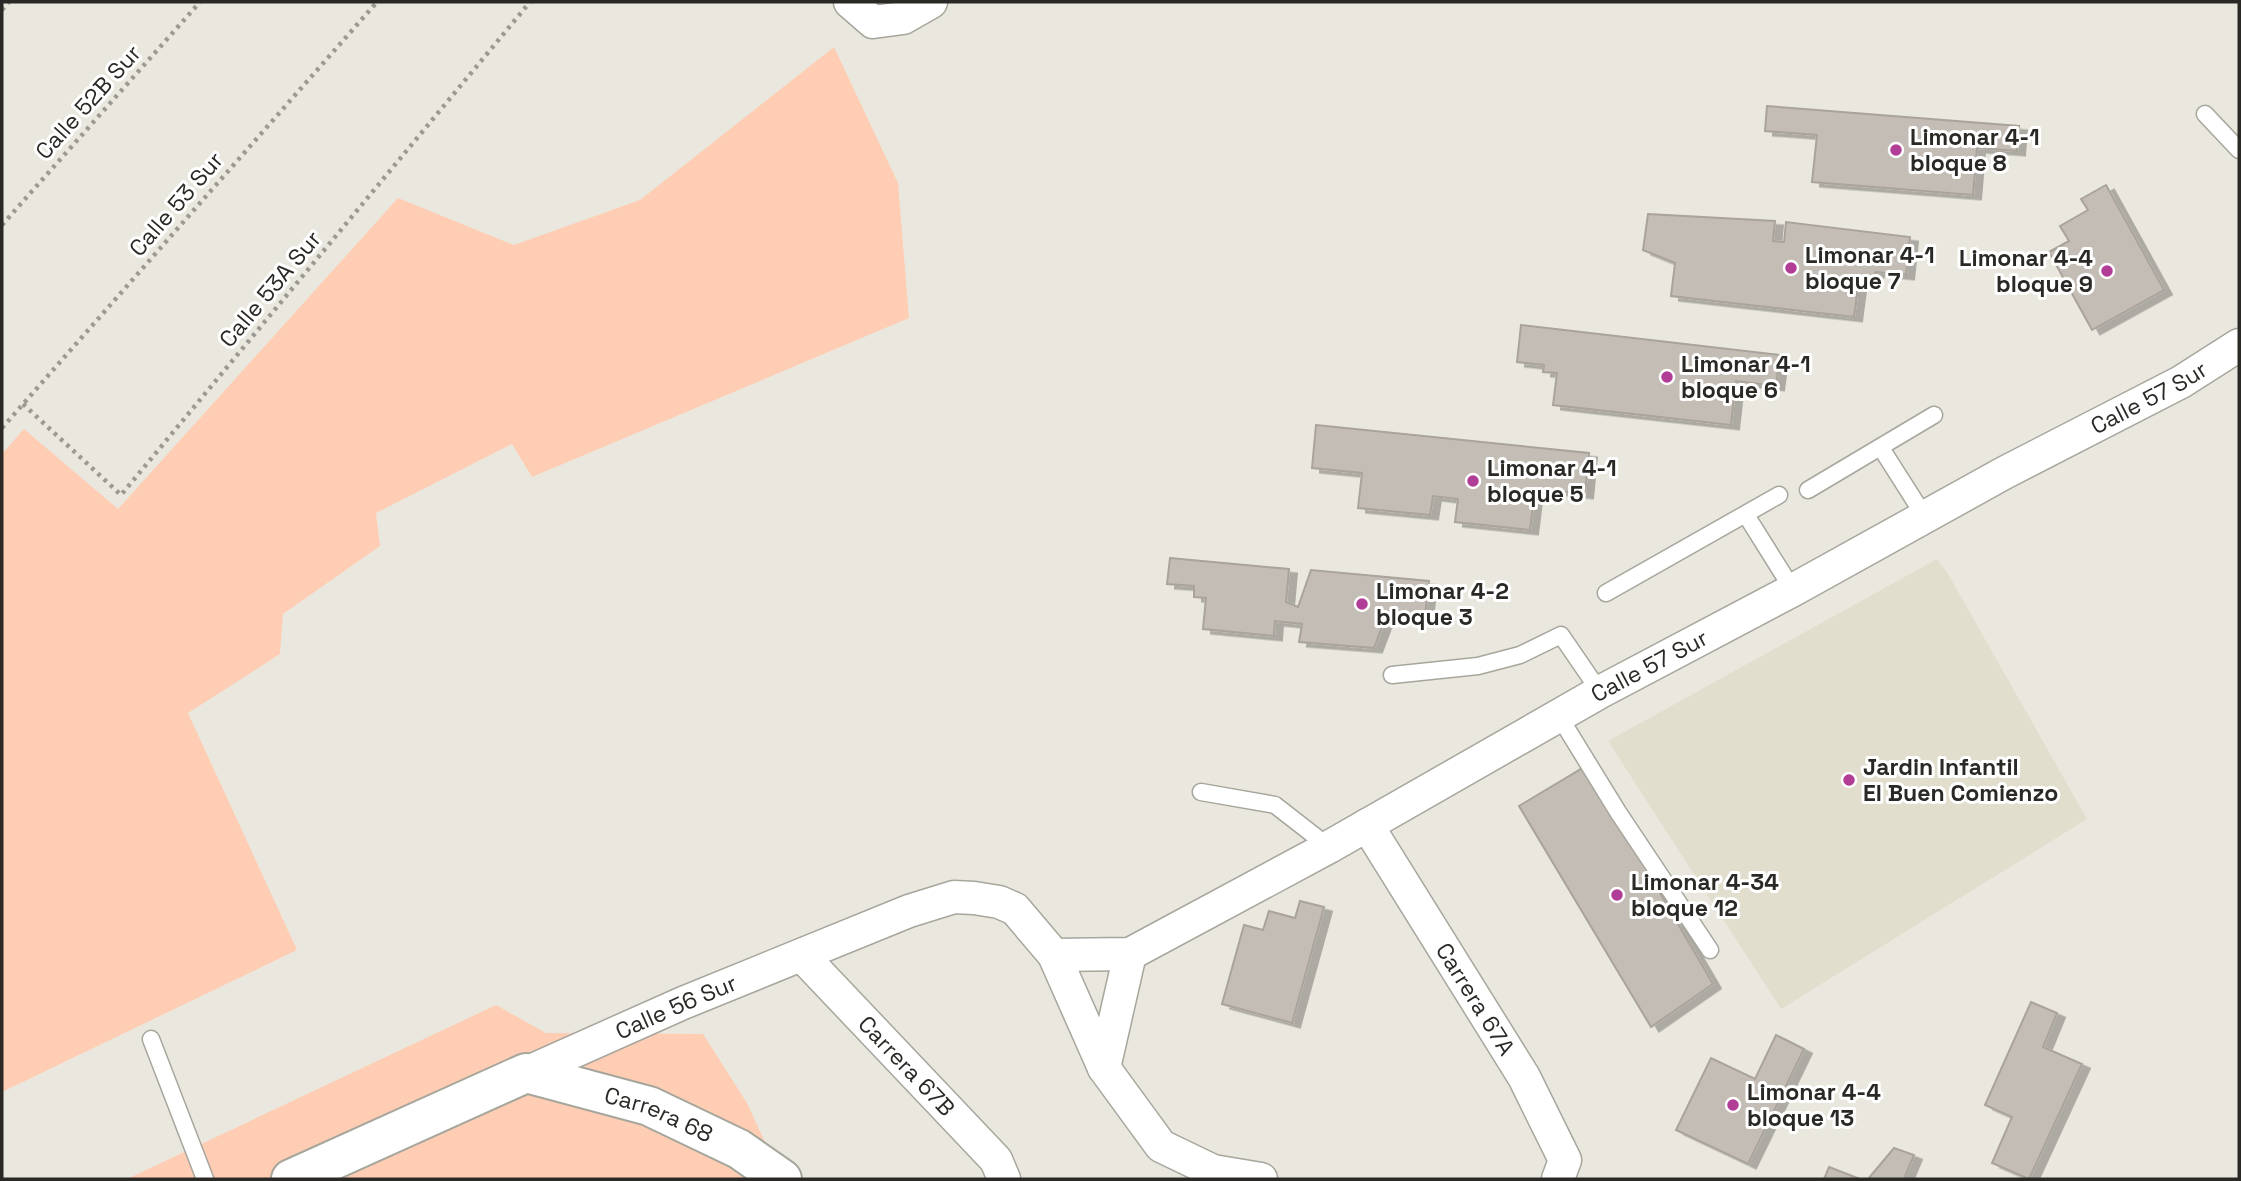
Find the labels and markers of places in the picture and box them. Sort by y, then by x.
place label: Limonar 4-1 bloque 8 [1910,122,2040,178]
marker: Limonar 4-1 bloque 8 [1888,142,1904,158]
place label: Limonar 4-1 bloque 7 [1805,240,1935,296]
place label: Limonar 4-4 bloque 9 [1959,243,2093,299]
marker: Limonar 4-1 bloque 7 [1783,260,1799,276]
marker: Limonar 4-4 bloque 9 [2099,263,2115,279]
place label: Limonar 4-1 bloque 6 [1681,349,1811,405]
marker: Limonar 4-1 bloque 6 [1659,369,1675,385]
place label: Limonar 4-1 bloque 5 [1487,453,1617,509]
marker: Limonar 4-1 bloque 5 [1465,473,1481,489]
place label: Limonar 4-2 bloque 3 [1376,576,1509,632]
marker: Limonar 4-2 bloque 3 [1354,596,1370,612]
place label: Jardin Infantil El Buen Comienzo [1863,752,2058,808]
marker: Jardin Infantil El Buen Comienzo [1841,772,1857,788]
place label: Limonar 4-34 bloque 12 [1631,867,1779,923]
marker: Limonar 4-34 bloque 12 [1609,887,1625,903]
place label: Limonar 4-4 bloque 13 [1747,1077,1881,1133]
marker: Limonar 4-4 bloque 13 [1725,1097,1741,1113]

